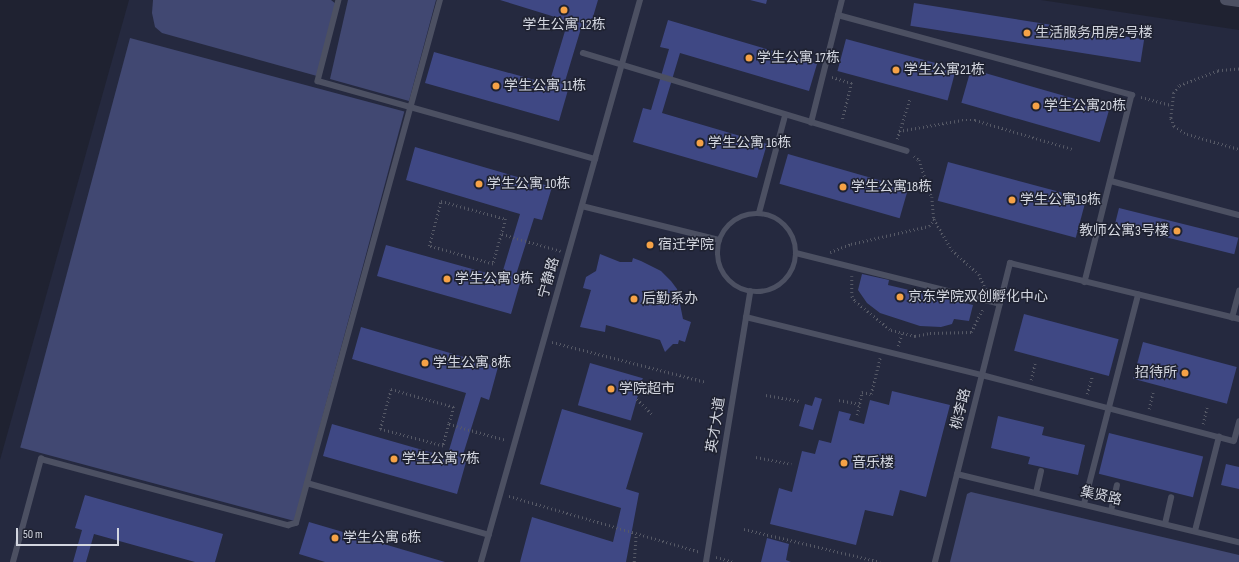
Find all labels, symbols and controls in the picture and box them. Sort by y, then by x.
marker: 学生公寓 12栋 [559,5,569,15]
place label: 学生公寓 12栋 [522,17,606,33]
place label: 生活服务用房2号楼 [1035,25,1153,41]
marker: 生活服务用房2号楼 [1022,28,1032,38]
place label: 学生公寓 17栋 [757,50,840,66]
marker: 学生公寓 17栋 [744,53,754,63]
place label: 学生公寓21栋 [904,62,985,78]
marker: 学生公寓21栋 [891,65,901,75]
place label: 学生公寓 11栋 [504,78,586,94]
marker: 学生公寓 11栋 [491,81,501,91]
place label: 学生公寓20栋 [1044,98,1126,114]
marker: 学生公寓20栋 [1031,101,1041,111]
place label: 学生公寓 16栋 [708,135,791,151]
marker: 学生公寓 16栋 [695,138,705,148]
place label: 学生公寓 10栋 [487,176,570,192]
marker: 学生公寓 10栋 [474,179,484,189]
place label: 学生公寓18栋 [851,179,932,195]
marker: 学生公寓18栋 [838,182,848,192]
place label: 学生公寓19栋 [1020,192,1101,208]
marker: 学生公寓19栋 [1007,195,1017,205]
place label: 教师公寓3号楼 [1079,223,1169,239]
marker: 教师公寓3号楼 [1172,226,1182,236]
place label: 宿迁学院 [658,237,714,253]
marker: 宿迁学院 [645,240,655,250]
street label: 宁静路 [535,255,563,301]
place label: 学生公寓 9栋 [455,271,533,287]
marker: 学生公寓 9栋 [442,274,452,284]
place label: 京东学院双创孵化中心 [908,289,1048,305]
place label: 后勤系办 [642,291,698,307]
marker: 京东学院双创孵化中心 [895,292,905,302]
marker: 后勤系办 [629,294,639,304]
place label: 学生公寓 8栋 [433,355,511,371]
marker: 学生公寓 8栋 [420,358,430,368]
place label: 招待所 [1135,365,1177,381]
marker: 招待所 [1180,368,1190,378]
place label: 学院超市 [619,381,675,397]
marker: 学院超市 [606,384,616,394]
street label: 桃李路 [948,387,974,431]
street label: 英才大道 [703,396,729,454]
place label: 学生公寓 7栋 [402,451,480,467]
marker: 学生公寓 7栋 [389,454,399,464]
place label: 音乐楼 [852,455,894,471]
marker: 音乐楼 [839,458,849,468]
street label: 集贤路 [1079,483,1123,509]
scale bar [18,520,121,546]
text: 50 m [23,527,43,542]
place label: 学生公寓 6栋 [343,530,421,546]
marker: 学生公寓 6栋 [330,533,340,543]

